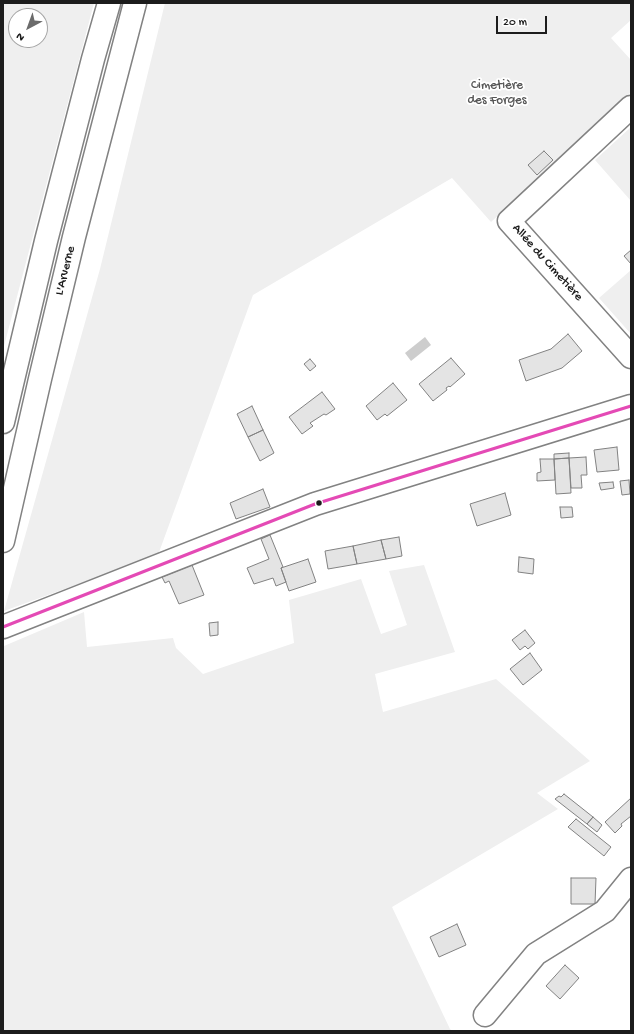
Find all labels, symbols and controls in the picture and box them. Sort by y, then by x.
north arrow [8,8,48,48]
scale bar [498,8,549,34]
text: 20 m [503,16,527,30]
text: N [14,29,27,43]
park label: Cimetière des Forges [467,78,527,109]
street label: Allée du Cimetière [508,221,586,305]
street label: L'Arverne [52,245,80,297]
unlabelled marker [314,498,324,508]

